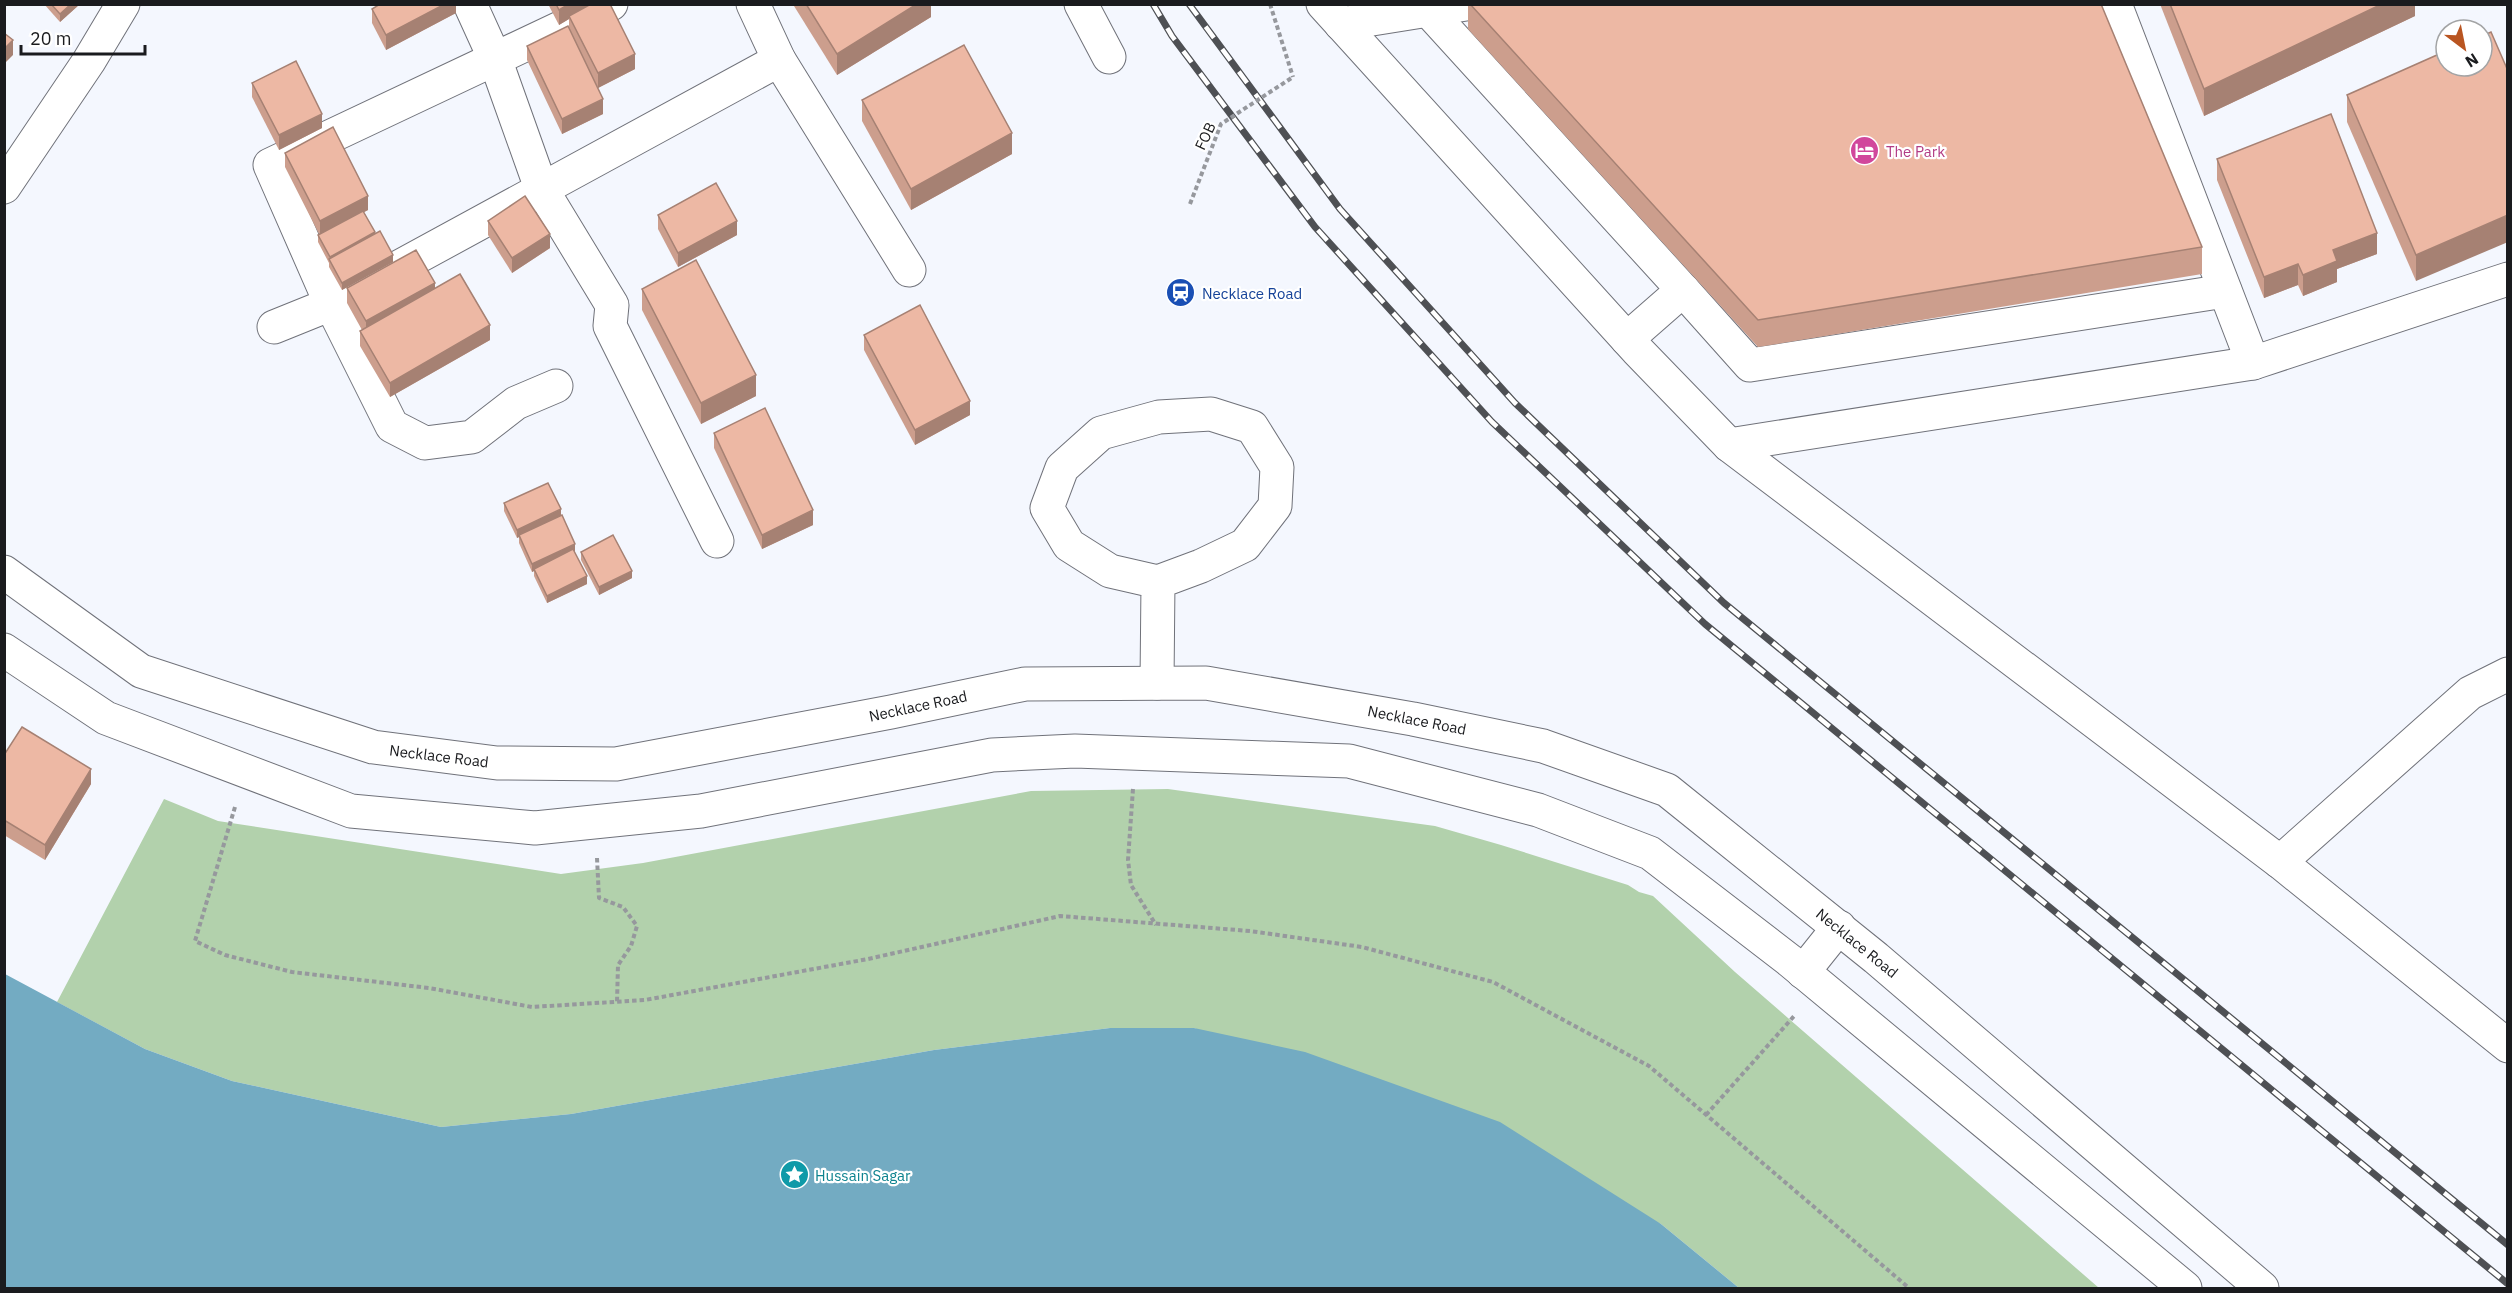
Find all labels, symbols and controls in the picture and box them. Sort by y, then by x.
scale bar [21,18,146,56]
north arrow [2434,18,2494,78]
text: 20 m [30,27,72,50]
text: N [2462,49,2482,72]
street label: FOB [1190,119,1220,153]
hotel icon: The Park [1849,135,1881,167]
place label: The Park [1886,142,1945,161]
station icon: Necklace Road [1165,277,1197,309]
place label: Necklace Road [1202,284,1302,303]
street label: Necklace Road [867,686,969,726]
street label: Necklace Road [1366,701,1468,739]
street label: Necklace Road [388,740,490,772]
street label: Necklace Road [1812,904,1902,982]
place icon: Hussain Sagar [778,1159,810,1191]
place label: Hussain Sagar [815,1166,911,1185]

